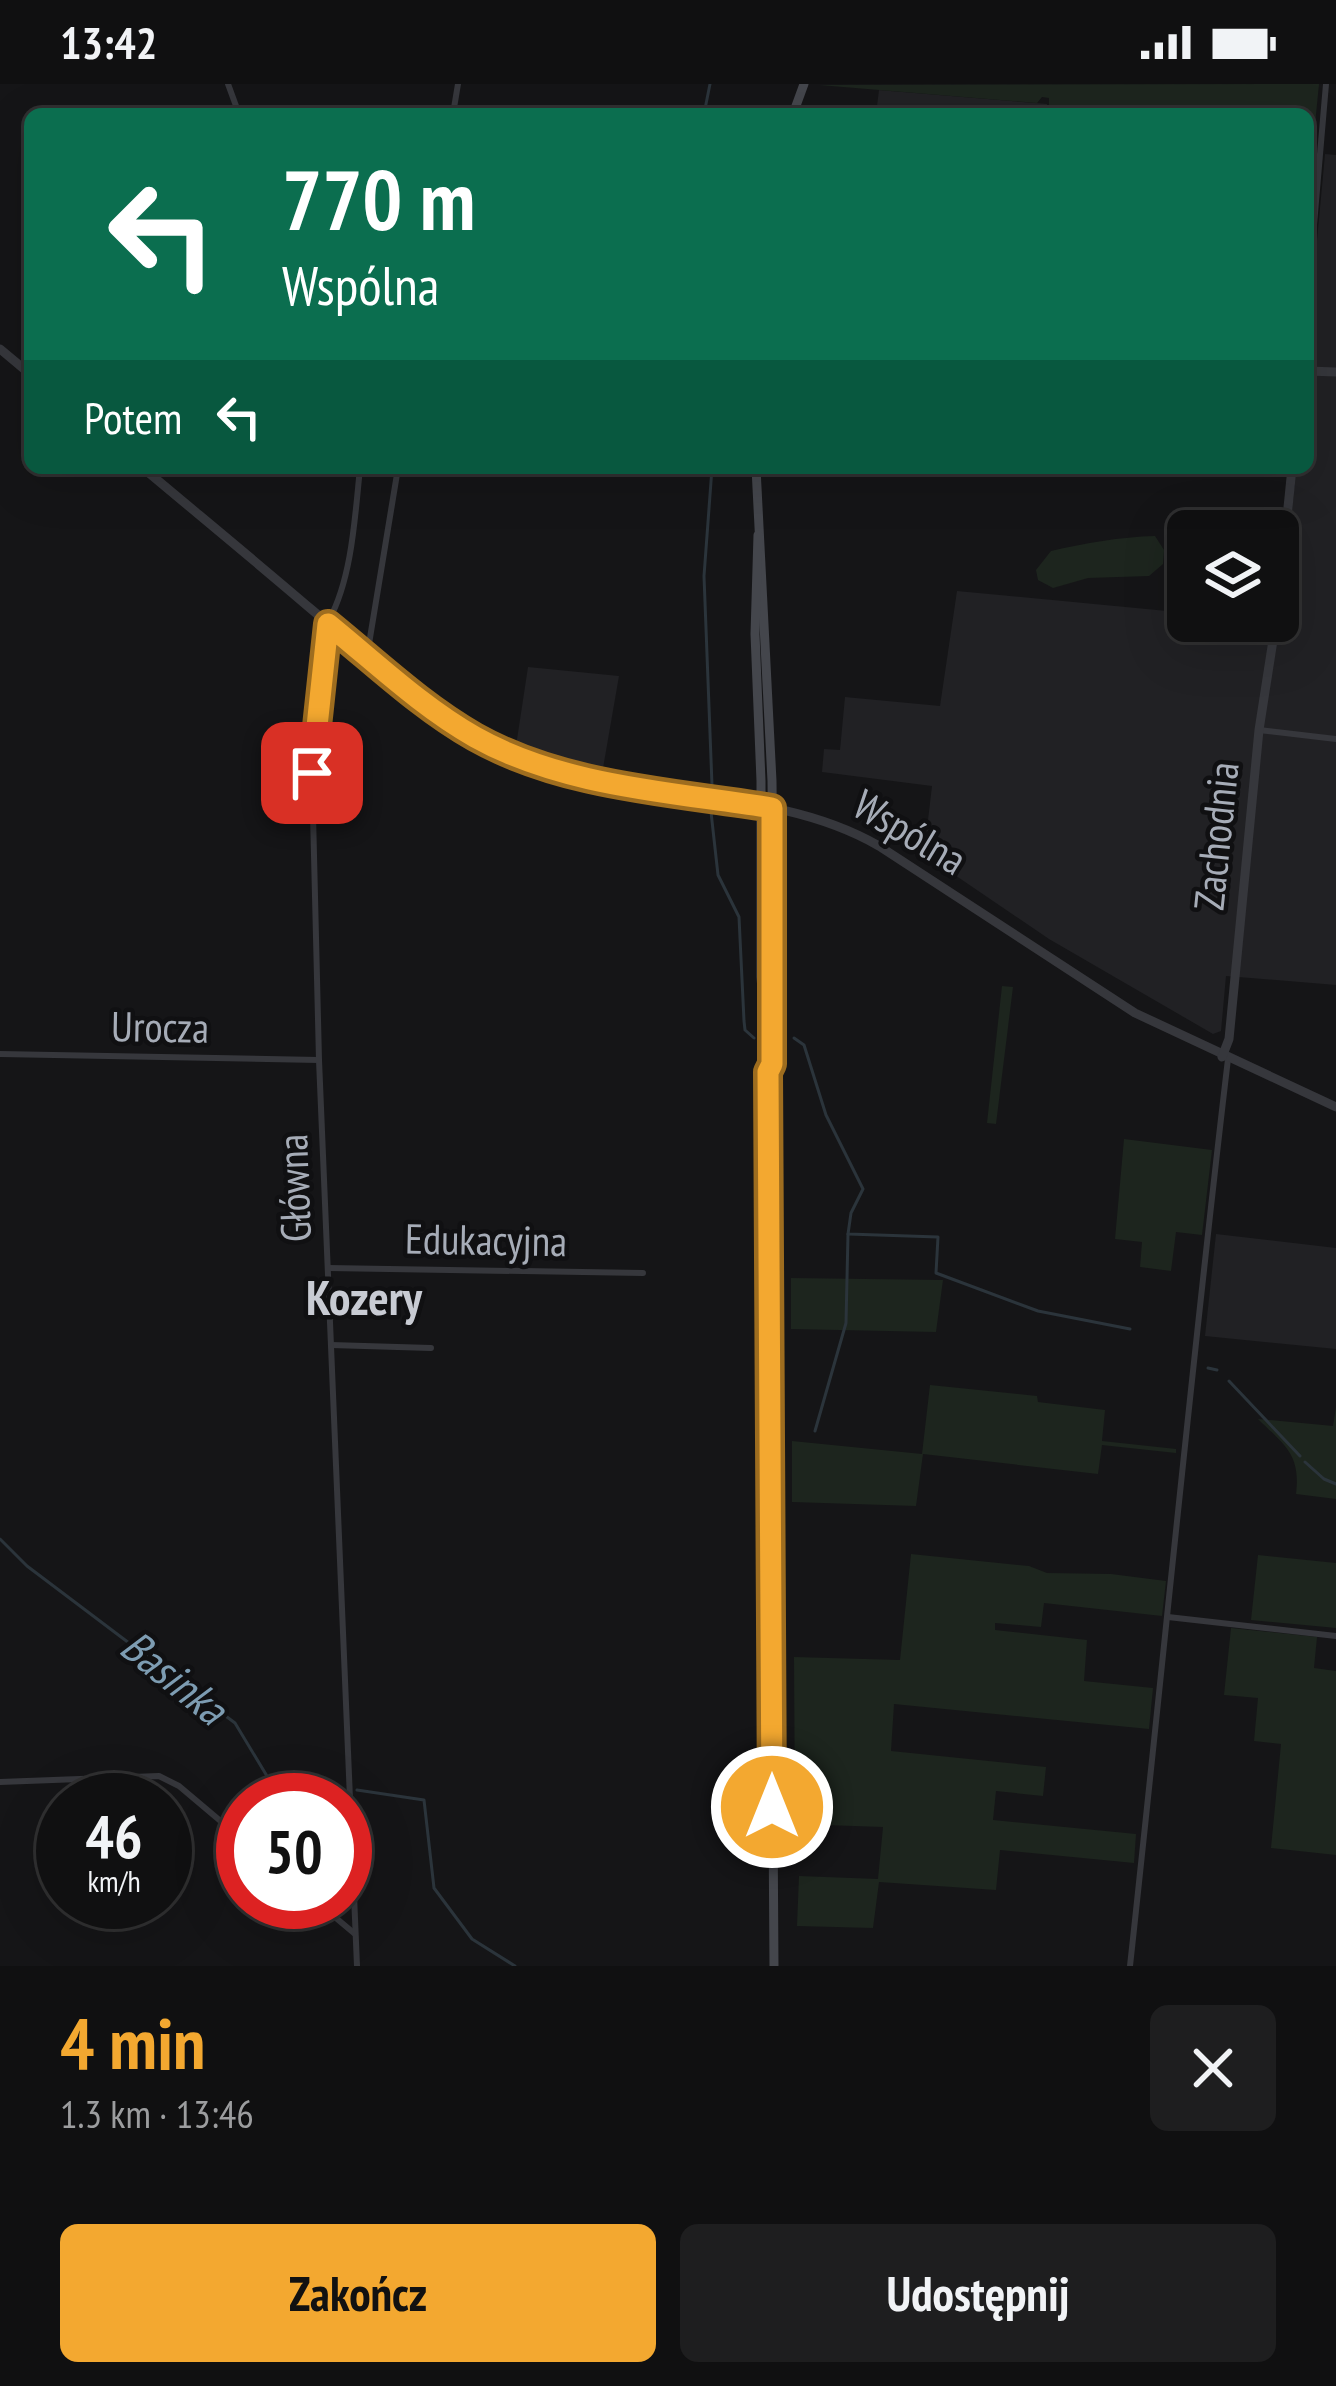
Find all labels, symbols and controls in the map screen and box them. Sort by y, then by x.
text: 13:42 [60,13,157,71]
text: 770 m [282,144,475,253]
icon: left [84,156,240,312]
text: Wspólna [282,250,439,320]
icon: left [206,384,272,450]
text: Potem [84,388,182,446]
map controls [1167,510,1299,642]
button: layers [1167,510,1299,642]
pin [261,722,363,824]
icon: arrive [279,740,345,806]
street label: Zachodnia [1180,759,1251,913]
street label: Wspólna [844,776,977,887]
street label: Urocza [111,998,209,1055]
street label: Główna [264,1133,323,1243]
street label: Edukacyjna [404,1211,568,1268]
district label: Kozery [306,1266,423,1328]
water label: Basinka [110,1616,241,1738]
position arrow [709,1744,835,1870]
speed limit sign: 50 [216,1773,372,1929]
text: 46 [85,1797,143,1875]
text: km/h [87,1861,141,1900]
text: 4 min [60,1996,205,2089]
button: close [1150,2005,1276,2131]
text: 1.3 km · 13:46 [60,2088,254,2139]
button: Zakończ [60,2224,656,2362]
button: Udostępnij [680,2224,1276,2362]

